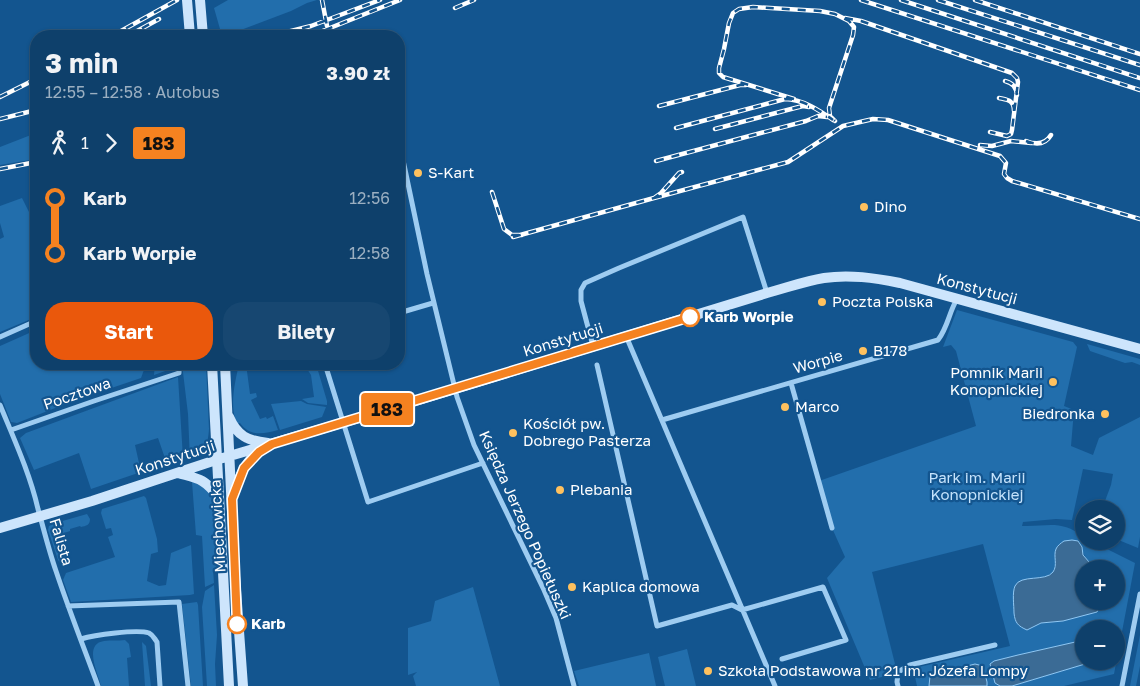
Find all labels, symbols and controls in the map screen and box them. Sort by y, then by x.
text: 3 min [45,46,118,79]
text: 3.90 zł [326,61,390,84]
text: 12:55 – 12:58 · Autobus [45,82,220,102]
icon: walk [45,129,73,157]
icon: forward [97,129,125,157]
text: 183 [143,132,175,154]
text: 1 [81,133,89,153]
place label: S-Kart [428,163,474,181]
marker: S-Kart [412,167,424,179]
text: Karb [83,186,127,209]
text: 12:56 [349,188,390,208]
place label: Dino [874,197,907,215]
marker: Dino [858,201,870,213]
text: Karb Worpie [83,241,196,264]
text: 12:58 [349,243,390,263]
street label: Konstytucji [935,269,1020,307]
place label: Poczta Polska [832,292,933,310]
marker: Poczta Polska [816,296,828,308]
button: Start [45,302,213,360]
button: Bilety [223,302,390,360]
marker: Karb Worpie [680,307,700,327]
place label: Karb Worpie [704,307,794,325]
street label: Konstytucji [521,318,605,360]
place label: B178 [873,341,907,359]
street label: Worpie [791,345,845,377]
marker: B178 [857,345,869,357]
place label: Pomnik Marii Konopnickiej [950,363,1043,398]
street label: Pocztowa [41,373,113,413]
marker: Pomnik Marii Konopnickiej [1047,376,1059,388]
line badge: 183 [358,393,416,425]
place label: Marco [795,397,839,415]
text: 183 [371,398,403,420]
marker: Marco [779,401,791,413]
place label: Biedronka [1022,404,1095,422]
marker: Biedronka [1099,408,1111,420]
place label: Kościół pw. Dobrego Pasterza [523,414,651,449]
marker: Kościół pw. Dobrego Pasterza [507,427,519,439]
street label: Księdza Jerzego Popiełuszki [476,428,576,622]
street label: Konstytucji [133,436,217,478]
park label: Park im. Marii Konopnickiej [928,468,1026,503]
street label: Miechowicka [206,479,228,573]
place label: Plebania [570,480,633,498]
marker: Plebania [554,484,566,496]
map controls [1075,500,1125,670]
button: layers [1075,500,1125,550]
street label: Falista [46,516,78,567]
button: + [1075,560,1125,610]
place label: Kaplica domowa [582,577,700,595]
marker: Kaplica domowa [566,581,578,593]
marker: Karb [227,614,247,634]
place label: Karb [251,614,286,632]
button: − [1075,620,1125,670]
place label: Szkoła Podstawowa nr 21 im. Józefa Lompy [718,661,1028,679]
marker: Szkoła Podstawowa nr 21 im. Józefa Lompy [702,665,714,677]

